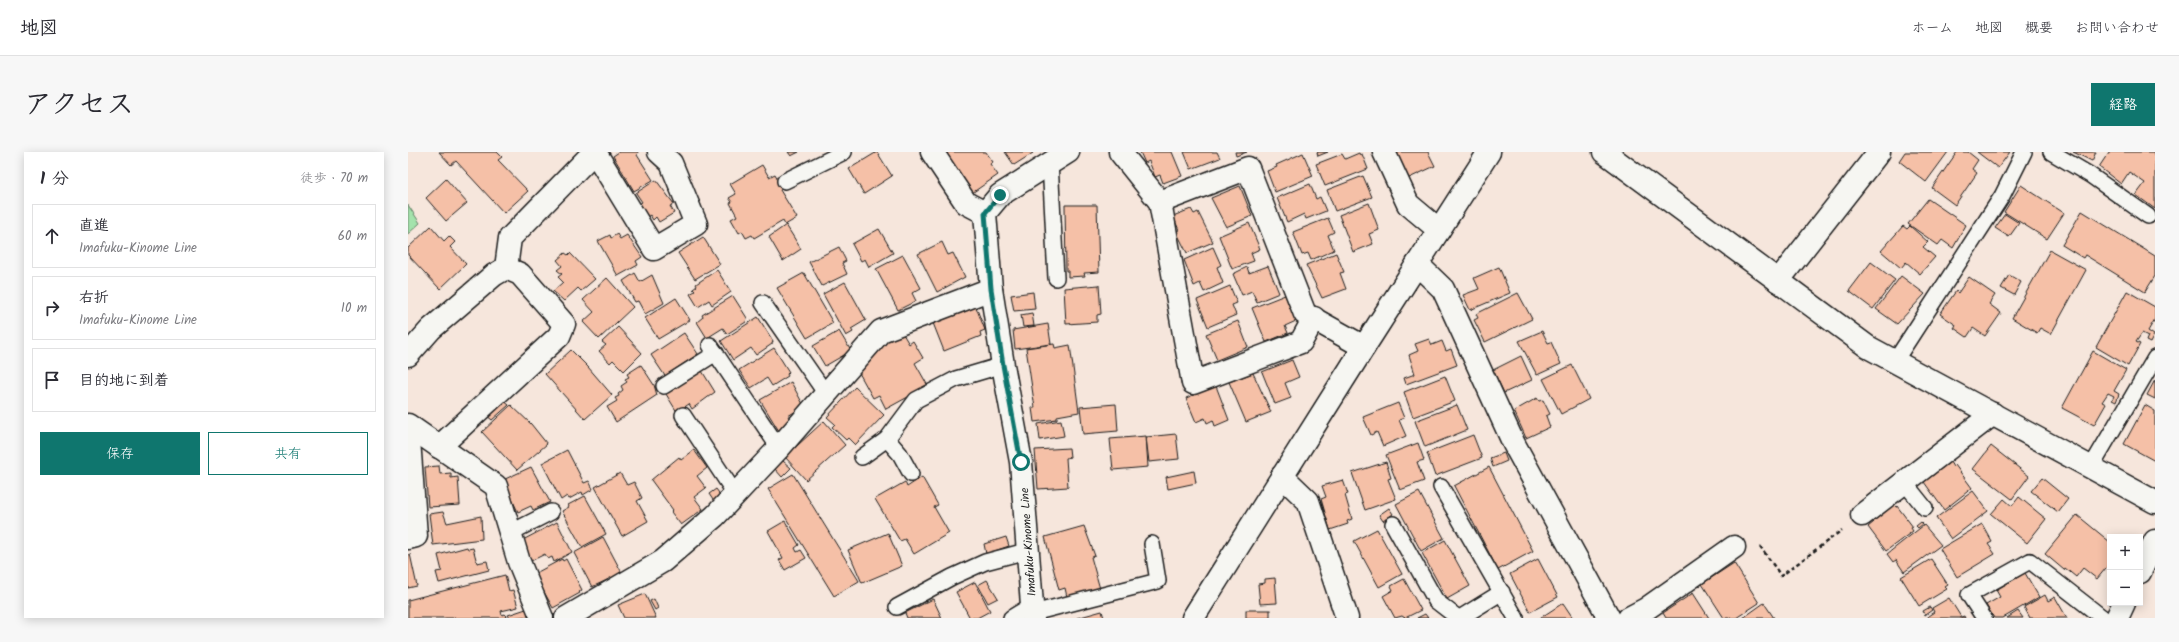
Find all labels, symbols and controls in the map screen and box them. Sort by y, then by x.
text: 地図 [20,14,58,44]
text: ホーム [1912,17,1953,39]
text: 地図 [1975,17,2003,39]
text: 概要 [2025,17,2053,39]
text: お問い合わせ [2075,17,2159,39]
text: アクセス [24,83,134,128]
button: 経路 [2091,83,2155,126]
text: 1 分 [40,166,69,193]
text: 徒歩 · 70 m [300,168,368,189]
route end [991,186,1009,204]
text: 直進 [79,214,109,238]
icon: ahead [41,225,63,247]
text: 60 m [338,226,367,247]
text: Imafuku-Kinome Line [79,238,197,259]
text: 右折 [79,286,109,310]
icon: right [41,297,63,319]
text: 10 m [341,298,367,319]
text: Imafuku-Kinome Line [79,310,197,331]
icon: arrive [41,369,63,391]
text: 目的地に到着 [79,369,169,393]
button: 保存 [40,432,200,475]
button: 共有 [208,432,368,475]
route start [1012,453,1030,471]
street label: Imafuku-Kinome Line [1015,486,1042,597]
map controls [2107,534,2143,606]
button: + [2107,534,2143,570]
button: − [2107,570,2143,606]

